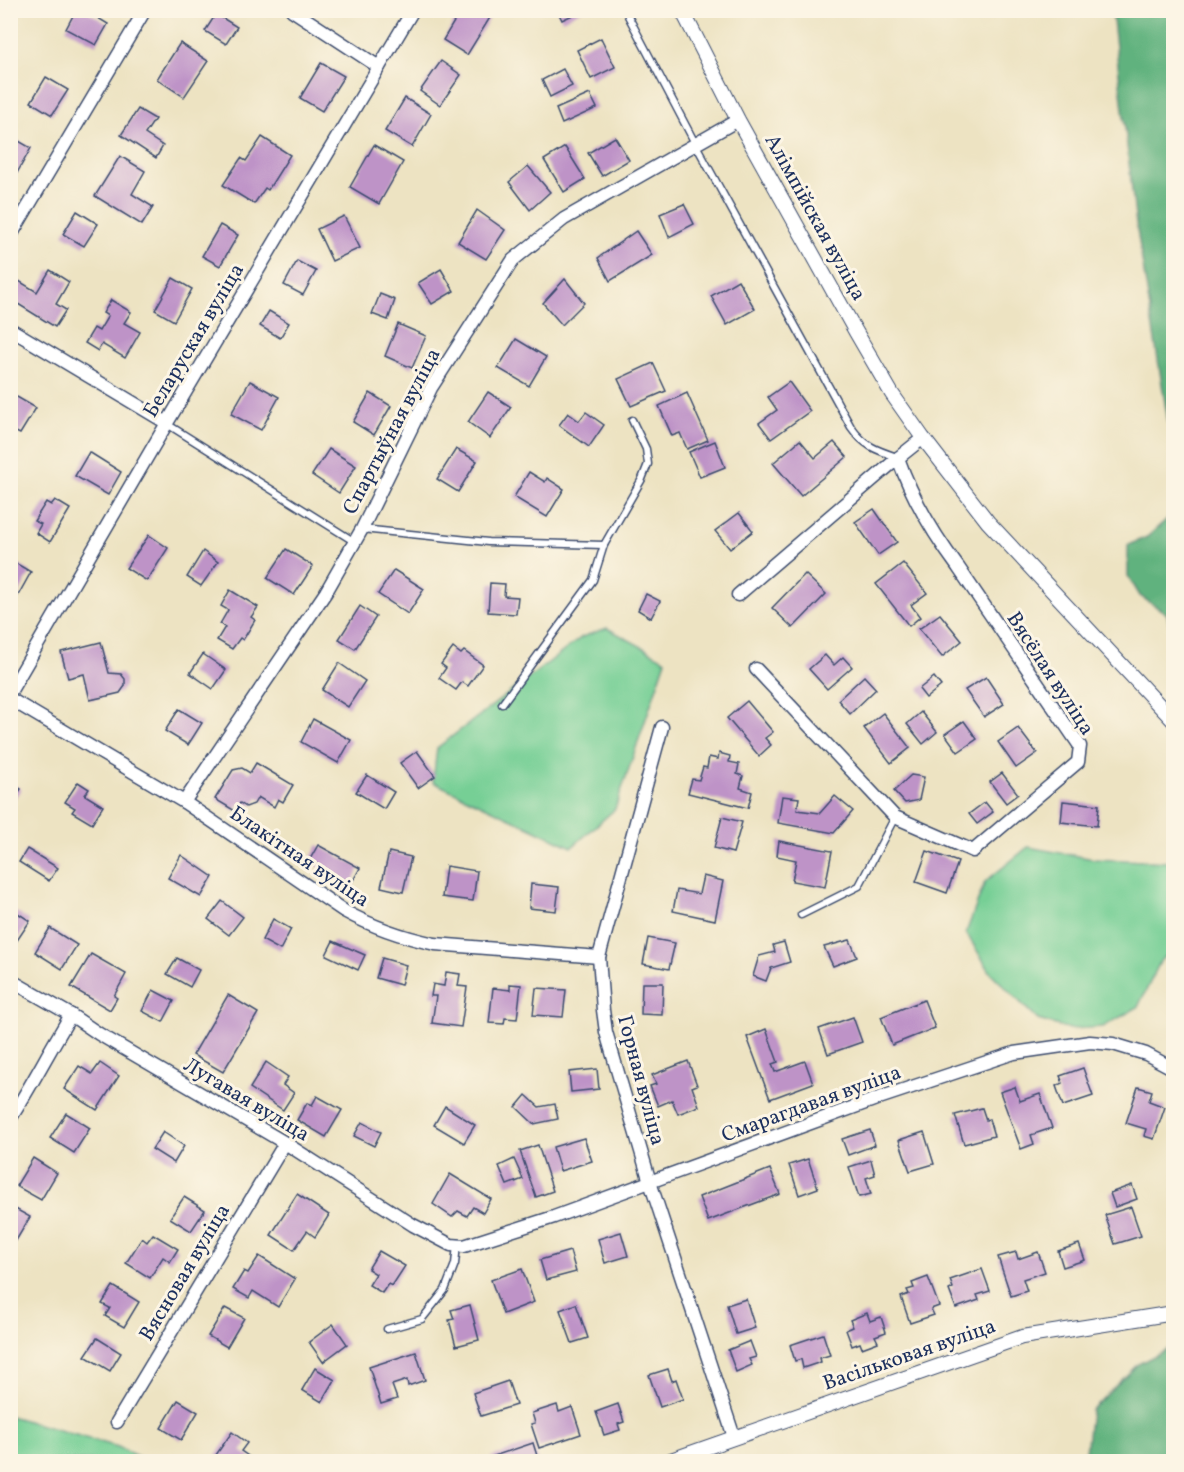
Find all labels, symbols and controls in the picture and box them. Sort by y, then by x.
street label: Алімпійская вуліца [757,129,873,306]
street label: Беларуская вуліца [137,258,252,423]
street label: Спартыўная вуліца [336,343,448,520]
street label: Вясёлая вуліца [999,606,1101,741]
street label: Блакітная вуліца [223,800,375,915]
street label: Горная вуліца [609,1012,672,1149]
street label: Лугавая вуліца [178,1051,315,1149]
street label: Смарагдавая вуліца [718,1058,905,1150]
street label: Вясновая вуліца [133,1199,238,1347]
street label: Васільковая вуліца [819,1312,1000,1399]

